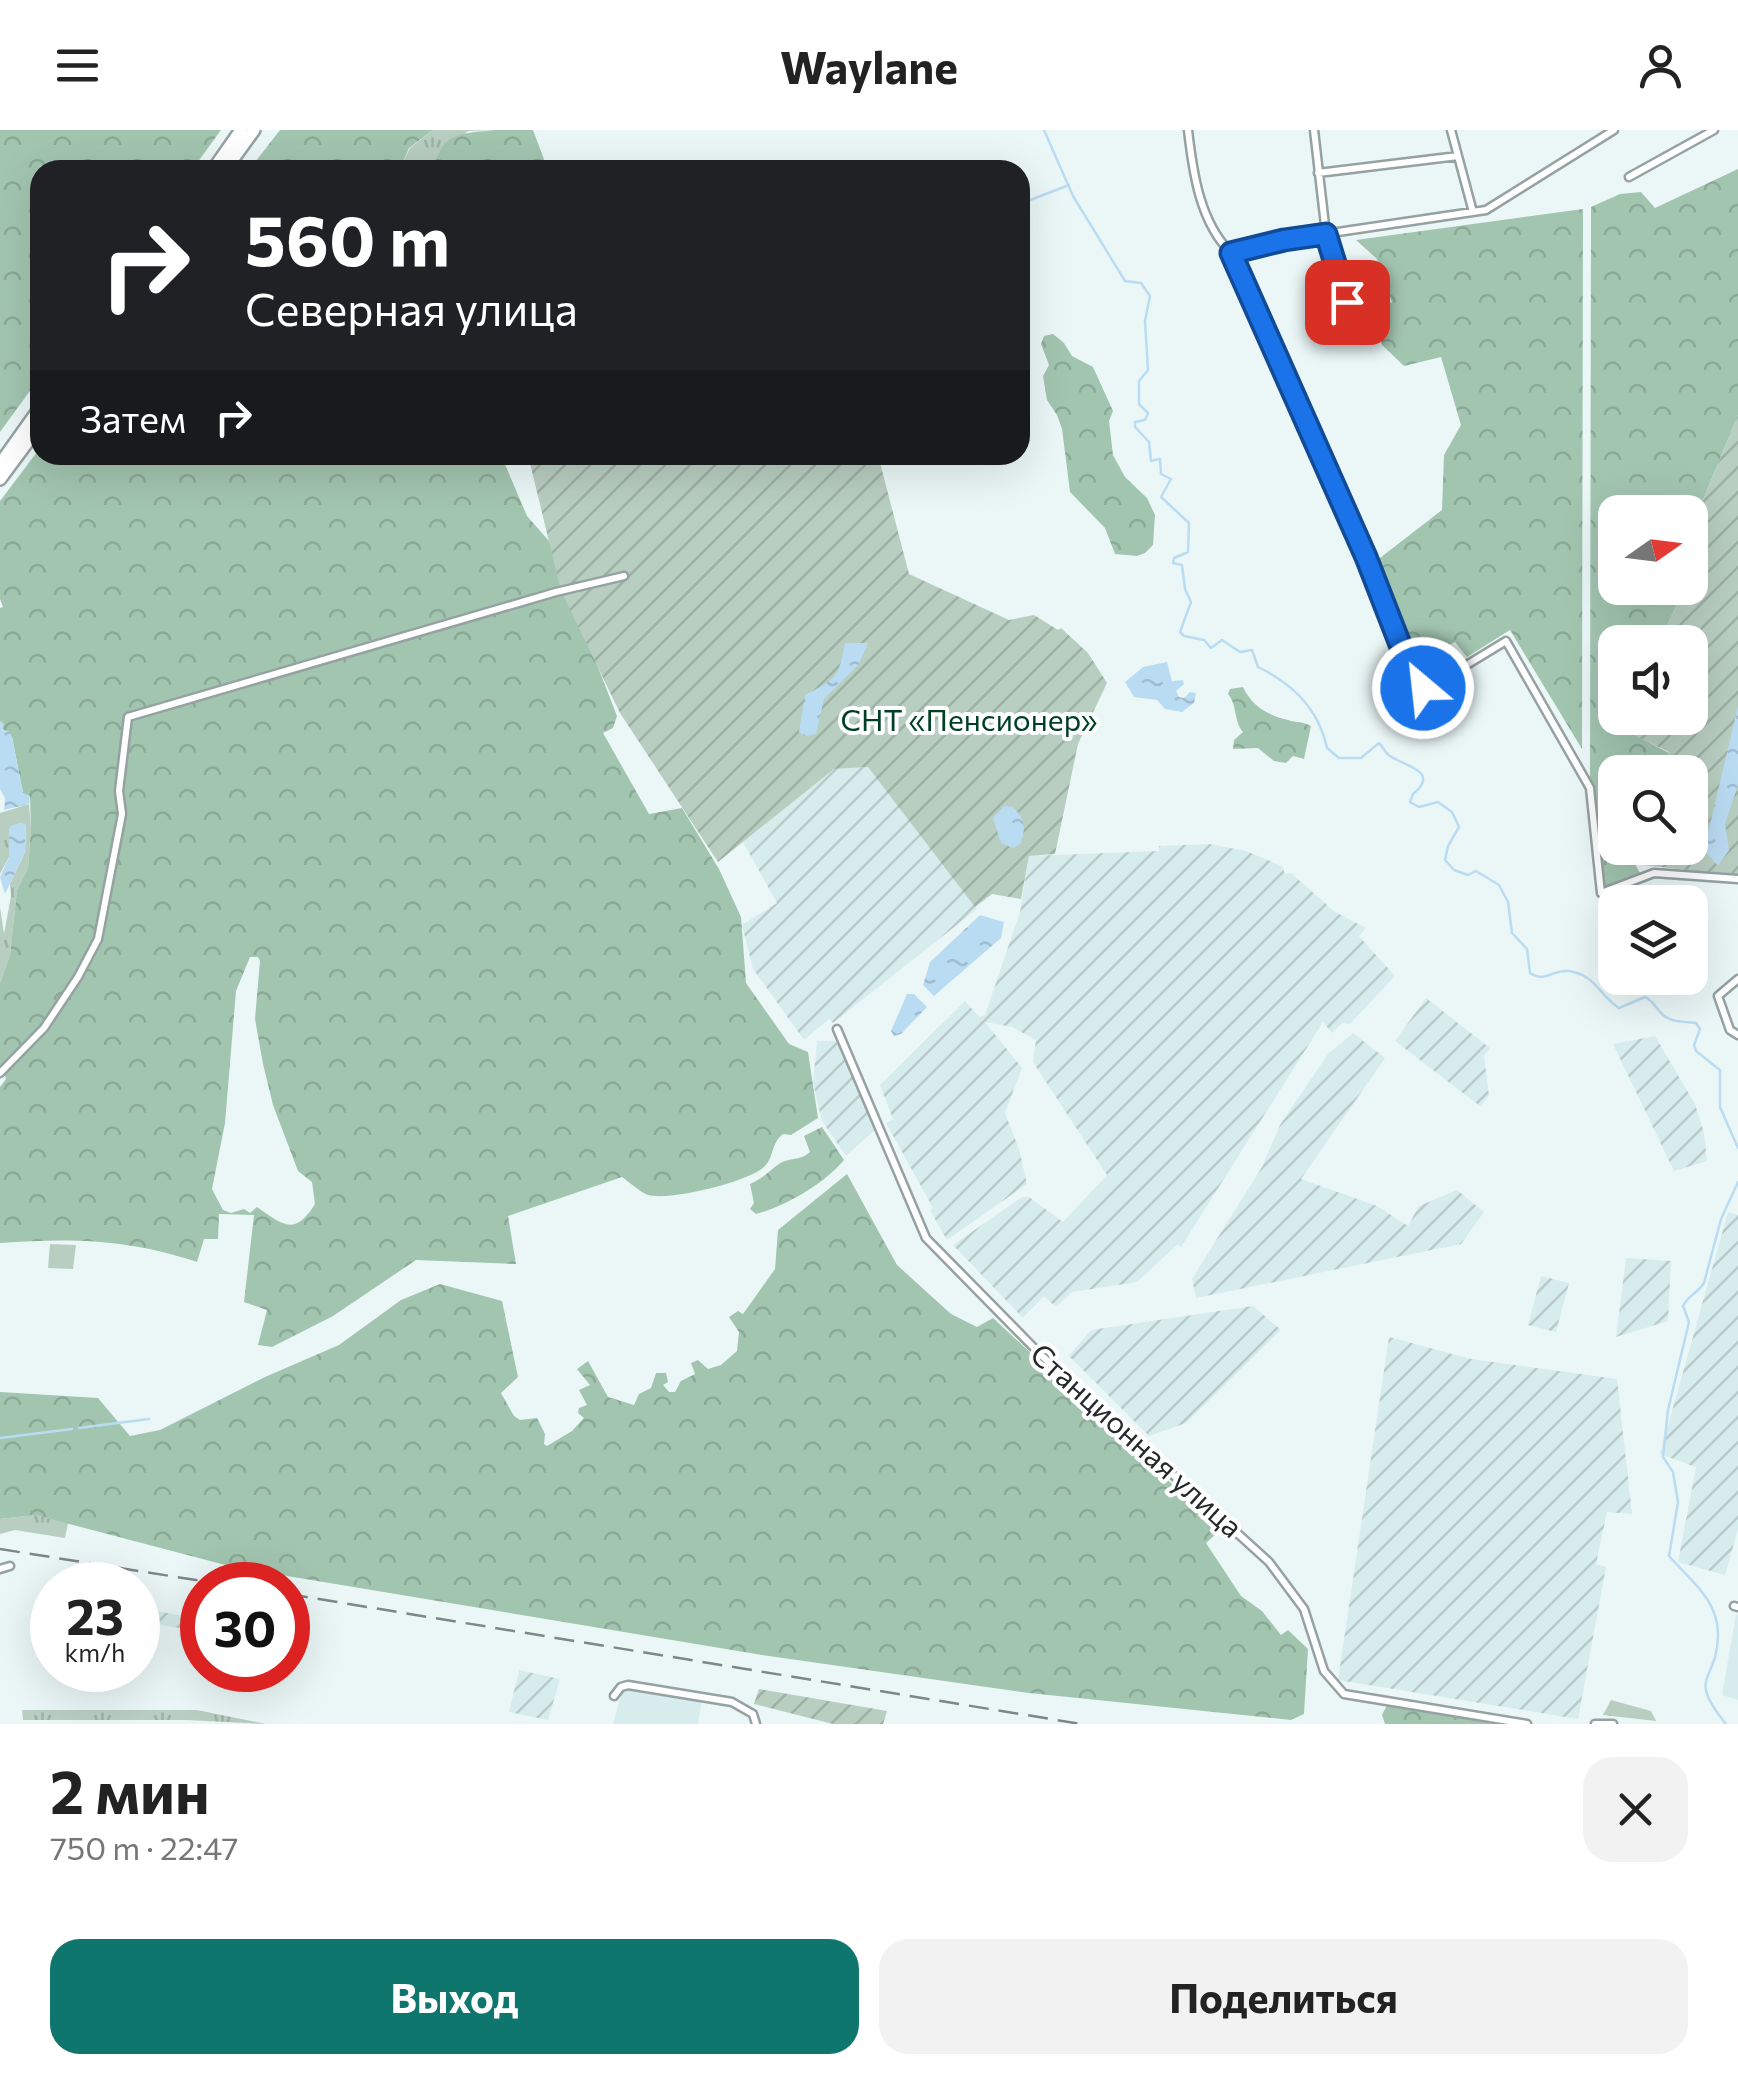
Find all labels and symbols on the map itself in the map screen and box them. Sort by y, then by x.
pin [1305,260,1390,345]
north arrow [1598,495,1708,605]
position arrow [1371,636,1475,740]
park label: СНТ «Пенсионер» [840,700,1098,737]
street label: Станционная улица [1024,1334,1251,1544]
speed limit sign: 30 [180,1562,310,1692]

